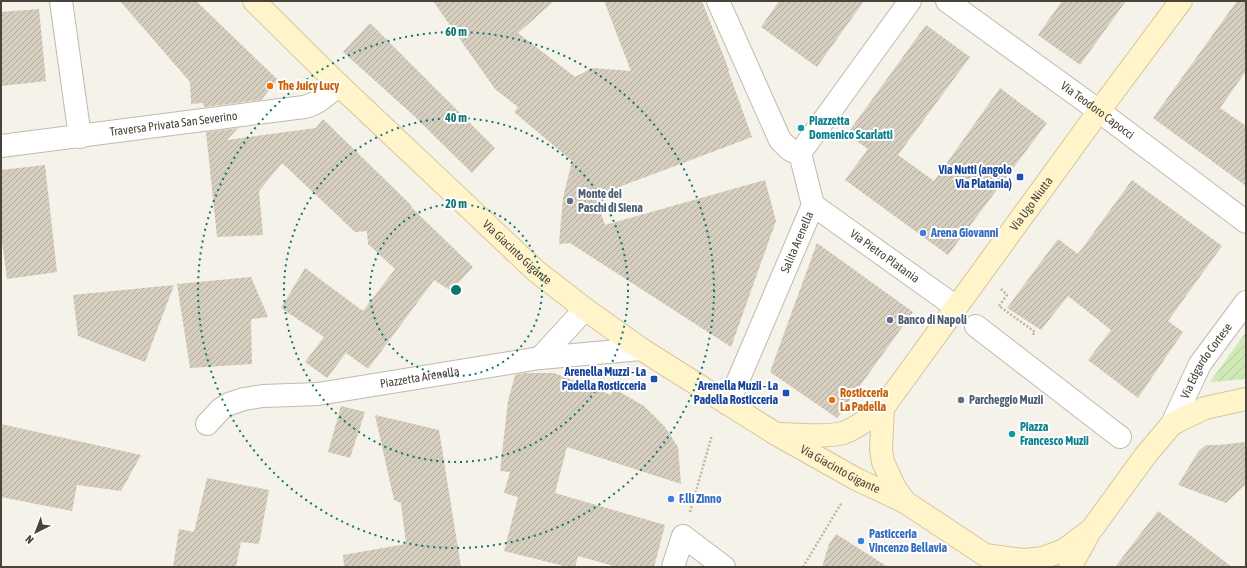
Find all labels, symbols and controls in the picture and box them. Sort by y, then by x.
text: 60 m [445,25,467,39]
place label: The Juicy Lucy [278,79,339,93]
street label: Via Teodoro Capocci [1058,79,1137,142]
marker: The Juicy Lucy [265,81,275,91]
street label: Traversa Privata San Severino [109,109,239,139]
text: 40 m [444,111,467,125]
place label: Piazzetta Domenico Scarlatti [809,114,893,142]
marker: Piazzetta Domenico Scarlatti [796,123,806,133]
place label: Via Nutti (angolo Via Platania) [937,163,1012,191]
marker: Via Nutti (angolo Via Platania) [1015,172,1025,182]
street label: Via Ugo Niutta [1007,174,1056,234]
place label: Monte dei Paschi di Siena [578,187,643,215]
marker: Monte dei Paschi di Siena [565,196,575,206]
text: 20 m [445,197,467,211]
street label: Salita Arenella [778,209,816,275]
street label: Via Giacinto Gigante [480,217,554,287]
place label: Arena Giovanni [930,226,999,240]
street label: Via Pietro Platania [847,227,922,286]
marker: Arena Giovanni [918,228,928,238]
centre of rings [449,283,463,297]
place label: Banco di Napoli [898,313,967,327]
marker: Banco di Napoli [885,315,895,325]
street label: Via Edgardo Cortese [1178,320,1235,401]
street label: Piazzetta Arenella [379,364,460,391]
place label: Arenella Muzzi - La Padella Rosticceria [562,365,646,393]
marker: Arenella Muzzi - La Padella Rosticceria [649,374,659,384]
place label: Arenella Muzii - La Padella Rosticceria [694,379,778,407]
place label: Rosticceria La Padella [840,386,889,414]
marker: Arenella Muzii - La Padella Rosticceria [781,388,791,398]
place label: Parcheggio Muzii [969,393,1044,407]
marker: Rosticceria La Padella [827,395,837,405]
marker: Parcheggio Muzii [956,395,966,405]
place label: Piazza Francesco Muzii [1020,420,1089,448]
marker: Piazza Francesco Muzii [1007,429,1017,439]
street label: Via Giacinto Gigante [798,442,882,496]
place label: F.lli Zinno [679,492,722,506]
marker: F.lli Zinno [666,494,676,504]
north arrow [16,512,56,552]
place label: Pasticceria Vincenzo Bellavia [868,527,947,555]
text: N [23,533,36,546]
marker: Pasticceria Vincenzo Bellavia [856,536,866,546]

